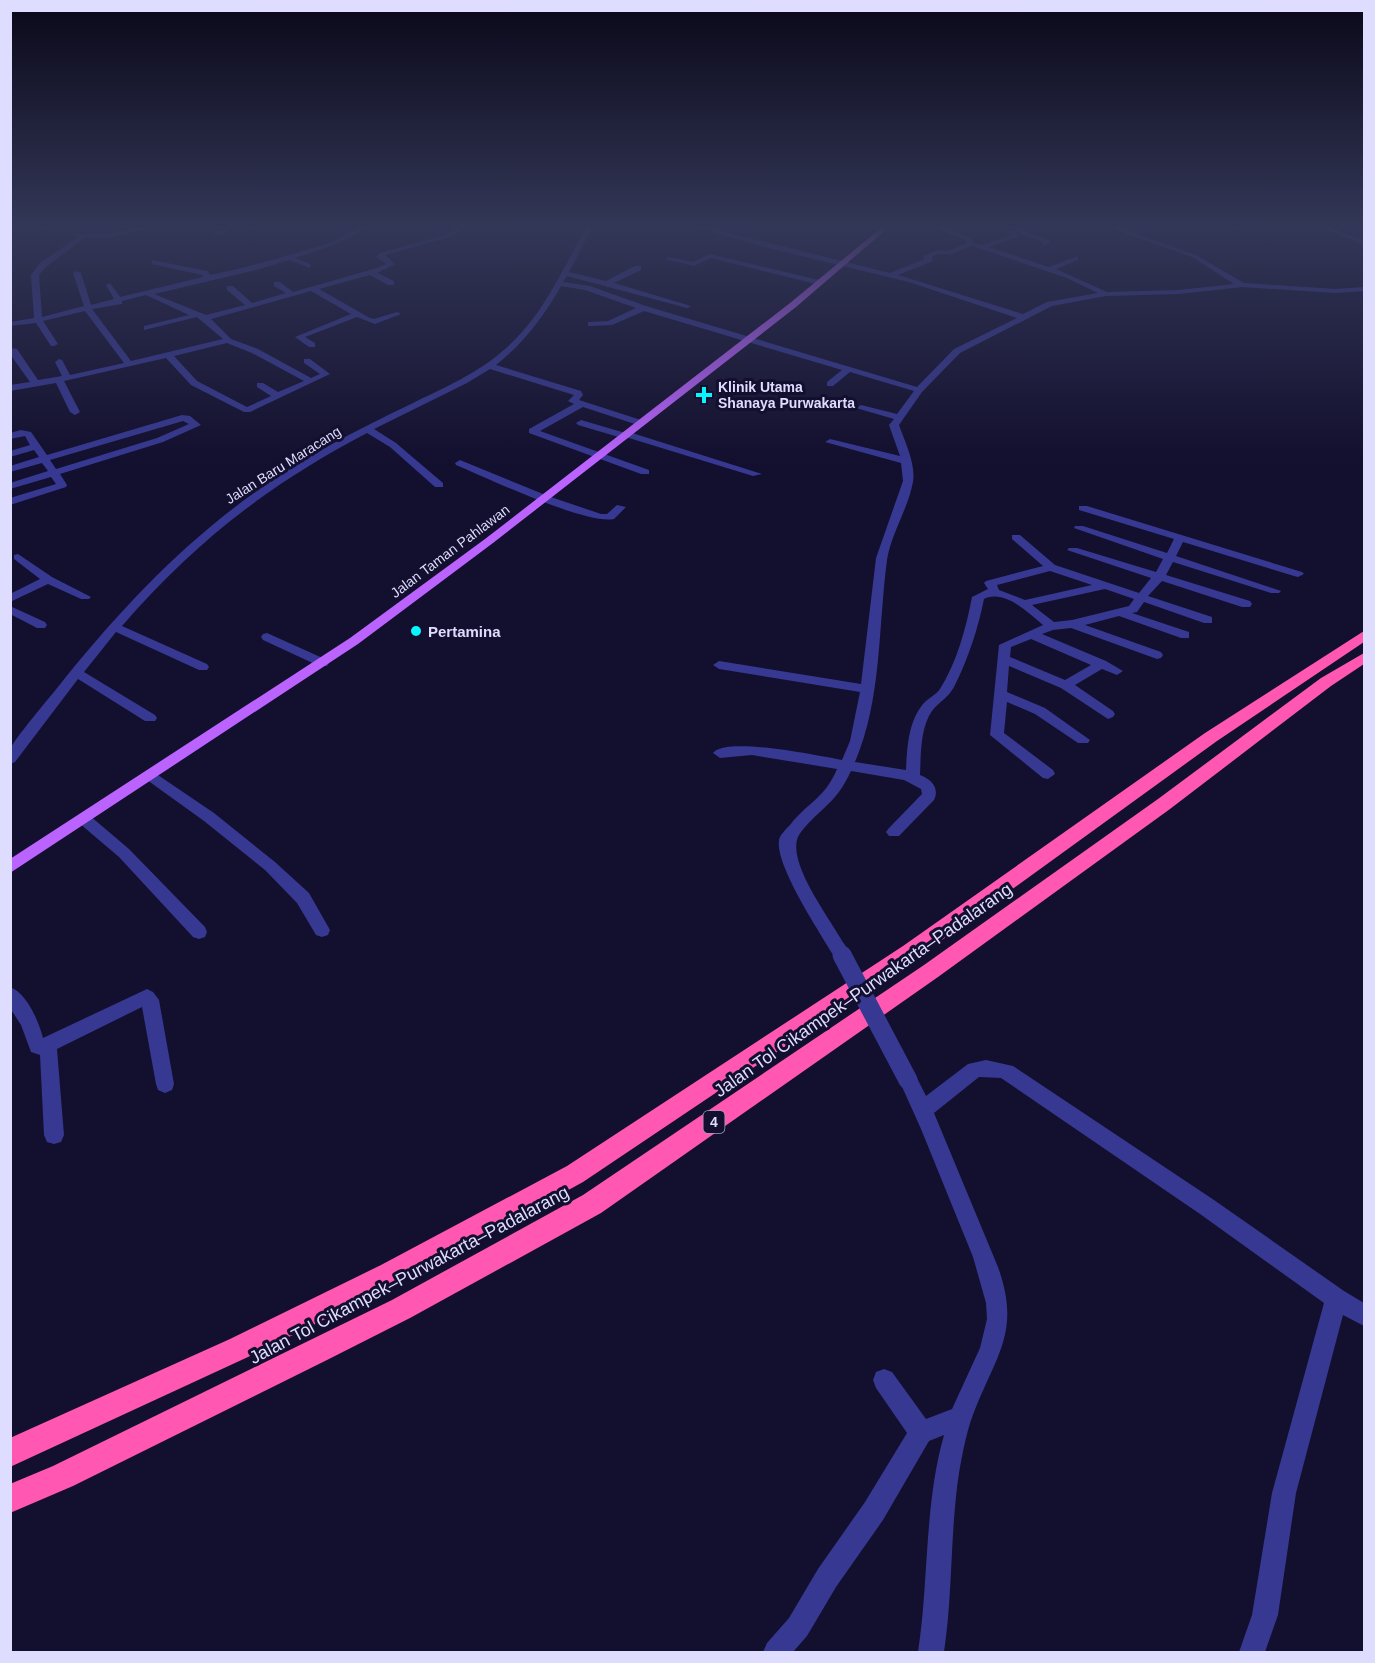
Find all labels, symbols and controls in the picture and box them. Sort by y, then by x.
place label: Klinik Utama Shanaya Purwakarta [718,379,855,411]
marker: Klinik Utama Shanaya Purwakarta [695,386,713,404]
street label: Jalan Baru Maracang [222,423,344,507]
street label: Jalan Taman Pahlawan [387,501,513,601]
place label: Pertamina [428,623,501,640]
marker: Pertamina [409,624,423,638]
street label: Jalan Tol Cikampek–Purwakarta–Padalarang [710,879,1016,1101]
road number: 4 [704,1111,724,1133]
street label: Jalan Tol Cikampek–Purwakarta–Padalarang [246,1182,572,1368]

